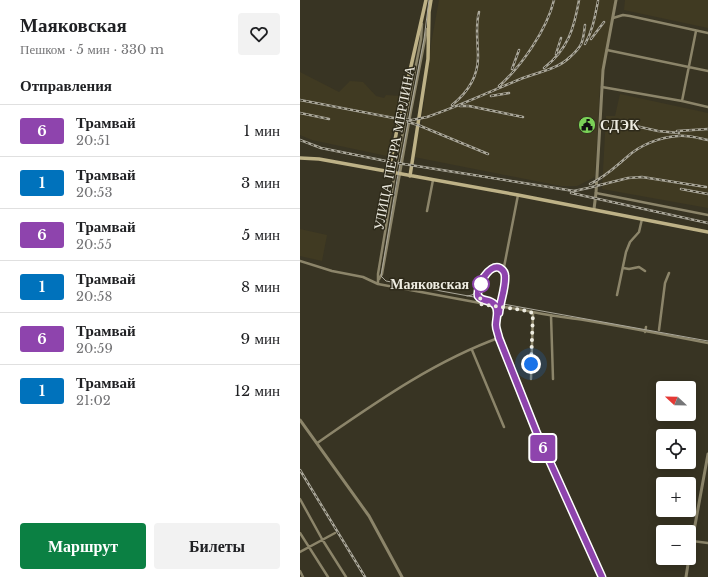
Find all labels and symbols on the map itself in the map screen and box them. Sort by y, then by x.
street label: УЛИЦА ПЕТРА МЕРЛИНА [369,63,419,232]
public building icon: СДЭК [577,115,597,135]
place label: СДЭК [600,116,640,134]
place label: Маяковская [390,275,469,293]
marker: Маяковская [472,275,490,293]
your location [521,354,541,374]
north arrow [656,381,696,421]
line badge: 6 [530,435,556,461]

